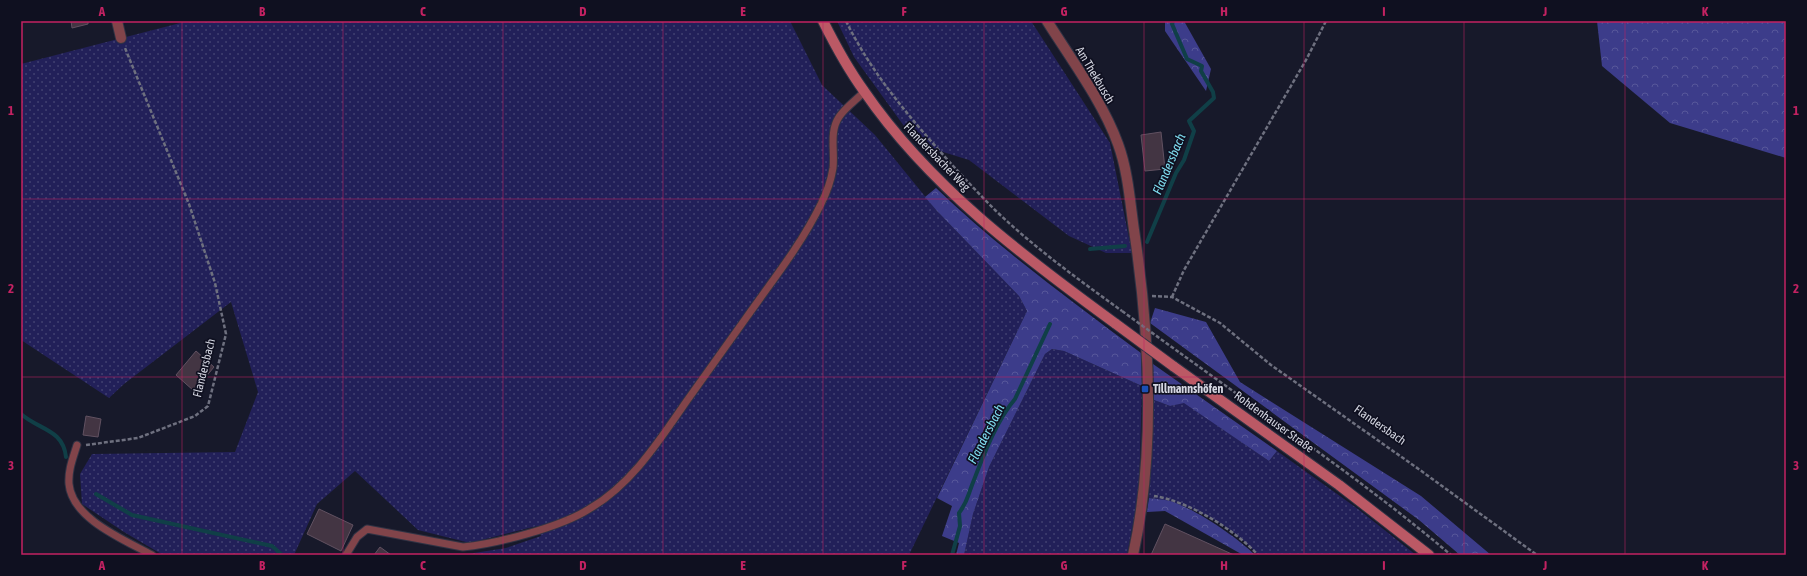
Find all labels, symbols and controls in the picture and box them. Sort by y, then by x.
text: A [98,4,106,19]
text: B [259,4,266,19]
text: C [420,4,426,19]
text: D [579,4,587,19]
text: E [740,4,746,19]
text: F [901,4,907,19]
text: G [1061,4,1068,19]
text: H [1220,4,1228,19]
text: I [1382,4,1386,19]
text: J [1542,4,1547,19]
text: K [1702,4,1709,19]
street label: Am Thekbusch [1073,44,1117,106]
text: 1 [8,103,14,118]
text: 1 [1793,103,1799,118]
street label: Flandersbacher Weg [901,120,974,195]
water label: Flandersbach [1149,131,1189,197]
text: 2 [8,281,14,296]
text: 2 [1793,281,1799,296]
street label: Flandersbach [190,337,218,399]
place label: Tillmannshöfen [1153,382,1223,396]
marker: Tillmannshöfen [1140,384,1150,394]
street label: Rohdenhauser Straße [1231,388,1317,456]
water label: Flandersbach [965,401,1008,466]
street label: Flandersbach [1351,402,1409,448]
text: 3 [8,458,14,473]
text: 3 [1793,458,1799,473]
text: A [98,558,106,573]
text: B [259,558,266,573]
text: C [420,558,426,573]
text: D [579,558,587,573]
text: E [740,558,746,573]
text: F [901,558,907,573]
text: G [1061,558,1068,573]
text: H [1220,558,1228,573]
text: I [1382,558,1386,573]
text: J [1542,558,1547,573]
text: K [1702,558,1709,573]

